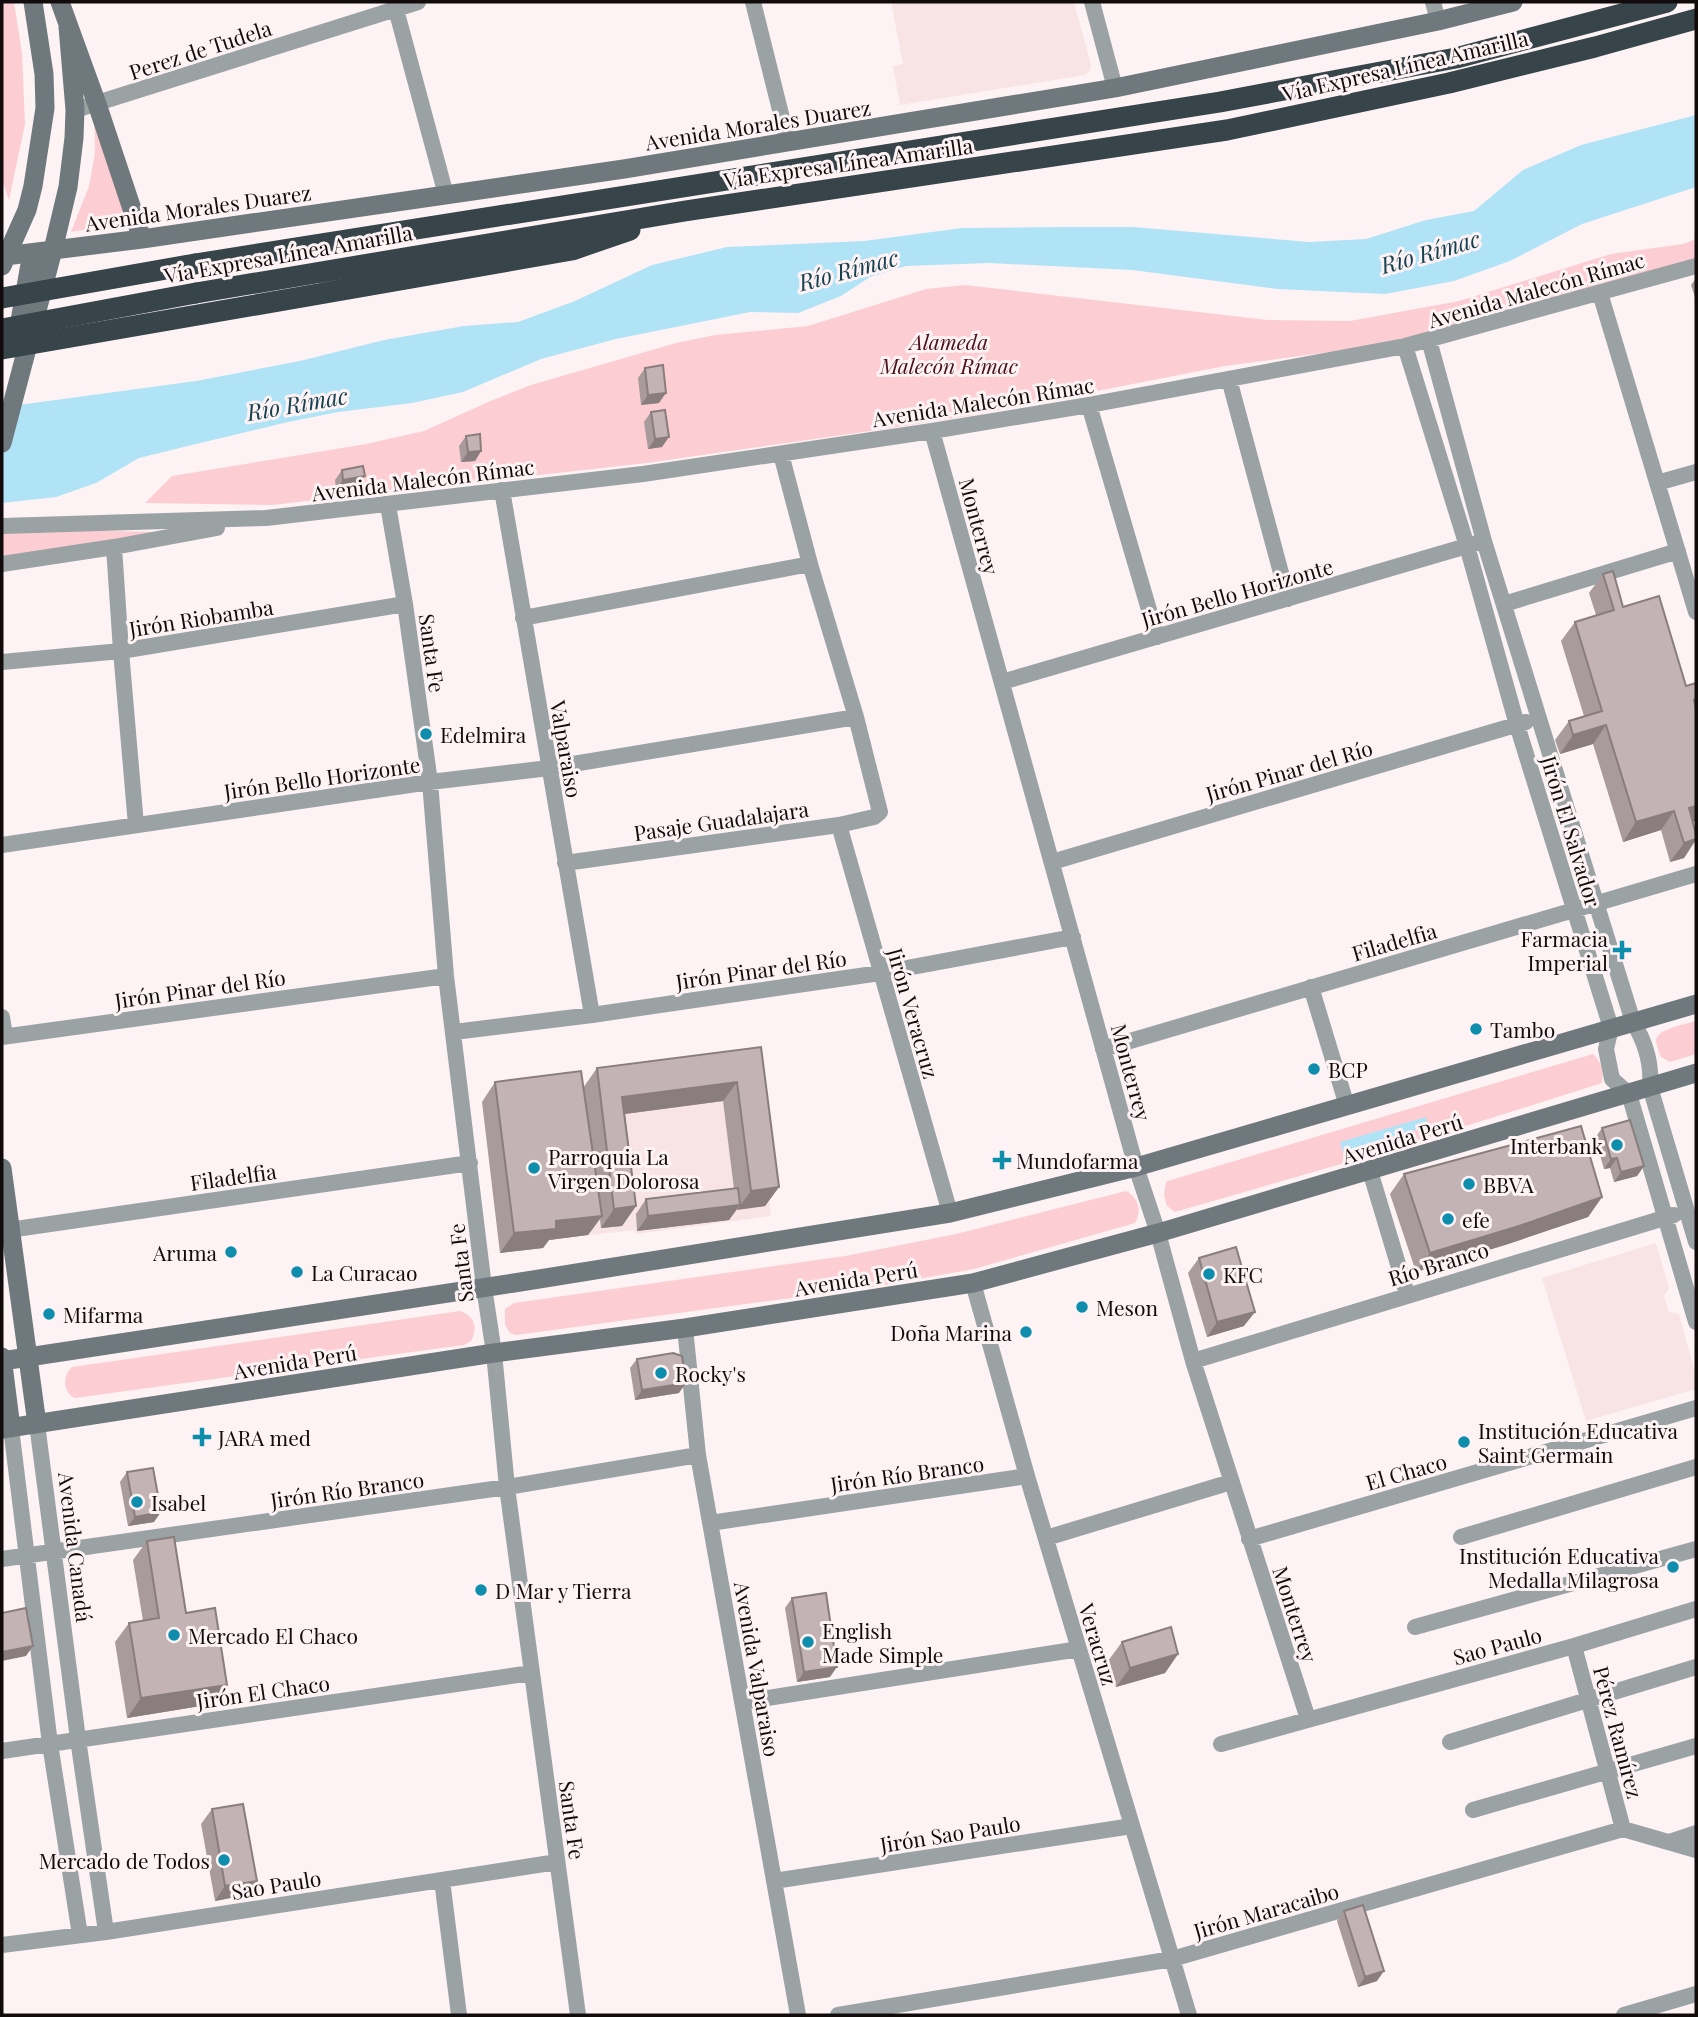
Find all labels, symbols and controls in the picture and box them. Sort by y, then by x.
street label: Perez de Tudela [125,13,275,85]
street label: Vía Expresa Línea Amarilla [1278,23,1531,107]
street label: Avenida Morales Duarez [642,92,873,156]
street label: Vía Expresa Línea Amarilla [720,131,975,194]
street label: Avenida Morales Duarez [82,177,313,237]
street label: Vía Expresa Línea Amarilla [161,217,415,289]
water label: Río Rímac [1376,222,1483,280]
water label: Río Rímac [794,241,901,297]
street label: Avenida Malecón Rímac [1424,245,1647,334]
park label: Alameda Malecón Rímac [879,327,1018,379]
street label: Avenida Malecón Rímac [869,370,1096,432]
water label: Río Rímac [243,379,350,427]
street label: Avenida Malecón Rímac [309,451,536,507]
street label: Monterrey [954,474,1006,578]
street label: Jirón Bello Horizonte [1137,551,1336,633]
street label: Jirón Riobamba [126,592,276,642]
street label: Santa Fe [414,612,452,694]
street label: Valparaiso [545,697,589,800]
place label: Edelmira [440,720,527,748]
marker: Edelmira [418,726,434,742]
street label: Jirón Pinar del Río [1202,733,1376,807]
street label: Jirón Bello Horizonte [221,749,422,805]
street label: Jirón El Salvador [1535,751,1608,911]
street label: Pasaje Guadalajara [632,794,811,846]
street label: Filadelfia [1348,915,1440,966]
place label: Farmacia Imperial [1521,924,1609,976]
marker: Farmacia Imperial [1614,942,1630,958]
street label: Jirón Pinar del Río [673,943,848,995]
street label: Jirón Veracruz [882,944,946,1082]
street label: Jirón Pinar del Río [112,962,287,1014]
place label: Tambo [1490,1015,1555,1043]
street label: Monterrey [1106,1020,1158,1124]
marker: Tambo [1468,1021,1484,1037]
place label: BCP [1328,1055,1368,1083]
marker: BCP [1306,1061,1322,1077]
street label: Avenida Perú [1337,1106,1466,1170]
place label: Interbank [1510,1131,1603,1159]
marker: Interbank [1609,1137,1625,1153]
place label: Parroquia La Virgen Dolorosa [547,1142,700,1194]
place label: Mundofarma [1016,1146,1139,1174]
marker: Mundofarma [994,1152,1010,1168]
street label: Filadelfia [188,1156,279,1196]
marker: Parroquia La Virgen Dolorosa [526,1160,542,1176]
place label: BBVA [1483,1170,1535,1198]
marker: BBVA [1461,1176,1477,1192]
place label: efe [1462,1205,1490,1233]
marker: efe [1440,1211,1456,1227]
street label: Santa Fe [441,1222,479,1304]
street label: Río Branco [1384,1234,1492,1292]
place label: Aruma [152,1238,218,1266]
marker: Aruma [223,1244,239,1260]
street label: Avenida Perú [791,1254,920,1302]
place label: La Curacao [311,1258,417,1286]
place label: KFC [1223,1260,1263,1288]
marker: La Curacao [289,1264,305,1280]
marker: KFC [1201,1266,1217,1282]
place label: Meson [1096,1293,1158,1321]
marker: Meson [1074,1299,1090,1315]
place label: Mifarma [63,1300,144,1328]
marker: Mifarma [41,1306,57,1322]
place label: Doña Marina [890,1318,1013,1346]
marker: Doña Marina [1018,1324,1034,1340]
street label: Avenida Perú [230,1337,359,1385]
place label: Rocky's [675,1359,746,1387]
marker: Rocky's [653,1365,669,1381]
place label: Institución Educativa Saint Germain [1478,1416,1678,1468]
place label: JARA med [217,1423,311,1451]
marker: JARA med [192,1427,212,1447]
marker: Institución Educativa Saint Germain [1456,1434,1472,1450]
street label: El Chaco [1362,1446,1450,1496]
street label: Jirón Río Branco [828,1448,986,1498]
street label: Jirón Río Branco [268,1464,426,1514]
street label: Avenida Canadá [53,1469,99,1624]
place label: Isabel [151,1488,206,1516]
marker: Isabel [129,1494,145,1510]
place label: Institución Educativa Medalla Milagrosa [1459,1541,1660,1593]
marker: Institución Educativa Medalla Milagrosa [1665,1559,1681,1575]
street label: Monterrey [1267,1562,1325,1666]
place label: D Mar y Tierra [495,1576,632,1604]
street label: Avenida Valparaiso [729,1578,787,1759]
marker: D Mar y Tierra [473,1582,489,1598]
street label: Veracruz [1073,1599,1125,1688]
place label: English Made Simple [822,1616,943,1668]
street label: Sao Paulo [1450,1620,1544,1670]
place label: Mercado El Chaco [188,1621,358,1649]
marker: Mercado El Chaco [166,1627,182,1643]
marker: English Made Simple [800,1634,816,1650]
street label: Pérez Ramírez [1588,1663,1650,1801]
street label: Jirón El Chaco [194,1668,331,1714]
street label: Santa Fe [554,1779,592,1861]
street label: Jirón Sao Paulo [877,1808,1022,1858]
place label: Mercado de Todos [39,1846,210,1874]
marker: Mercado de Todos [216,1852,232,1868]
street label: Sao Paulo [229,1863,323,1905]
street label: Jirón Maracaibo [1189,1876,1342,1944]

